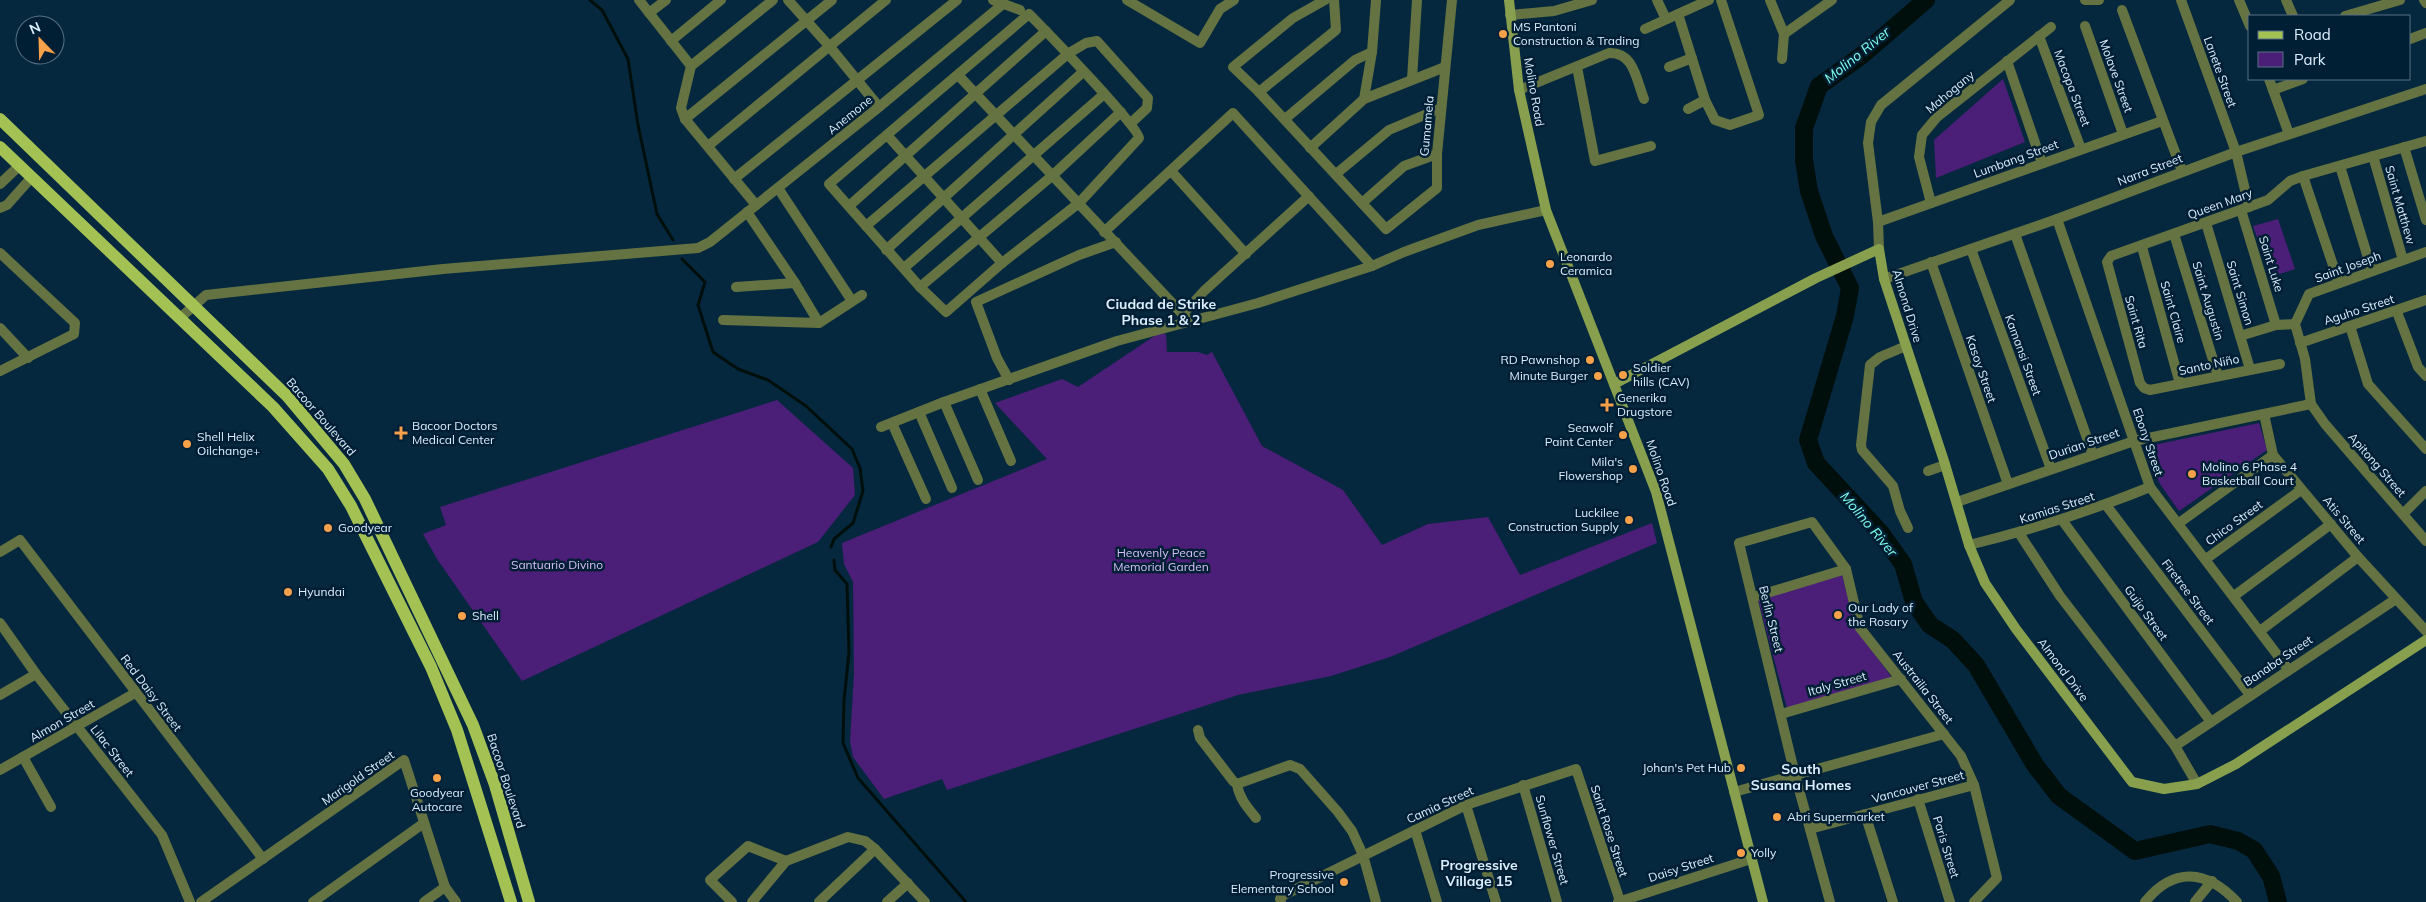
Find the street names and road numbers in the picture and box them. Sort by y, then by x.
street label: Lanete Street [2201,34,2240,109]
street label: Molave Street [2096,37,2137,114]
street label: Macopa Street [2051,47,2094,128]
street label: Molino Road [1521,56,1548,127]
street label: Mahogany [1922,66,1978,116]
street label: Anemone [824,92,875,137]
street label: Gumamela [1416,95,1437,157]
street label: Lumbang Street [1972,136,2060,181]
street label: Narra Street [2115,150,2184,189]
street label: Saint Matthew [2382,164,2419,247]
street label: Queen Mary [2185,185,2255,222]
street label: Saint Luke [2256,234,2287,294]
street label: Saint Joseph [2313,248,2383,285]
street label: Saint Simon [2224,259,2257,327]
street label: Saint Augustin [2189,260,2228,342]
street label: Almond Drive [1889,268,1926,344]
street label: Saint Claire [2157,279,2189,345]
street label: Aguho Street [2322,291,2396,328]
street label: Saint Rita [2122,294,2151,350]
street label: Kamansi Street [2002,312,2045,397]
street label: Kasoy Street [1963,333,2000,404]
street label: Santo Niño [2177,351,2241,378]
street label: Bacoor Boulevard [283,375,359,459]
street label: Ebony Street [2130,406,2167,478]
street label: Durian Street [2047,424,2121,463]
street label: Apitong Street [2345,429,2409,500]
street label: Molino Road [1643,438,1680,508]
street label: Kamias Street [2018,488,2096,527]
street label: Atis Street [2320,493,2369,547]
street label: Chico Street [2202,497,2265,548]
street label: Firetree Street [2159,556,2218,627]
street label: Guijo Street [2121,582,2171,643]
street label: Berlin Street [1756,584,1787,654]
street label: Banaba Street [2240,632,2315,689]
street label: Almond Drive [2035,635,2092,704]
street label: Austrailia Street [1890,647,1957,727]
street label: Red Daisy Street [118,651,185,734]
street label: Italy Street [1806,668,1868,699]
street label: Almon Street [27,696,97,745]
street label: Lilac Street [87,722,137,780]
street label: Bacoor Boulevard [484,732,529,830]
street label: Marigold Street [319,747,397,808]
street label: Vancouver Street [1870,767,1966,806]
street label: Camia Street [1404,783,1476,827]
street label: Saint Rose Street [1588,783,1631,879]
street label: Sunflower Street [1533,793,1572,886]
street label: Paris Street [1930,814,1963,880]
street label: Daisy Street [1646,850,1715,885]

